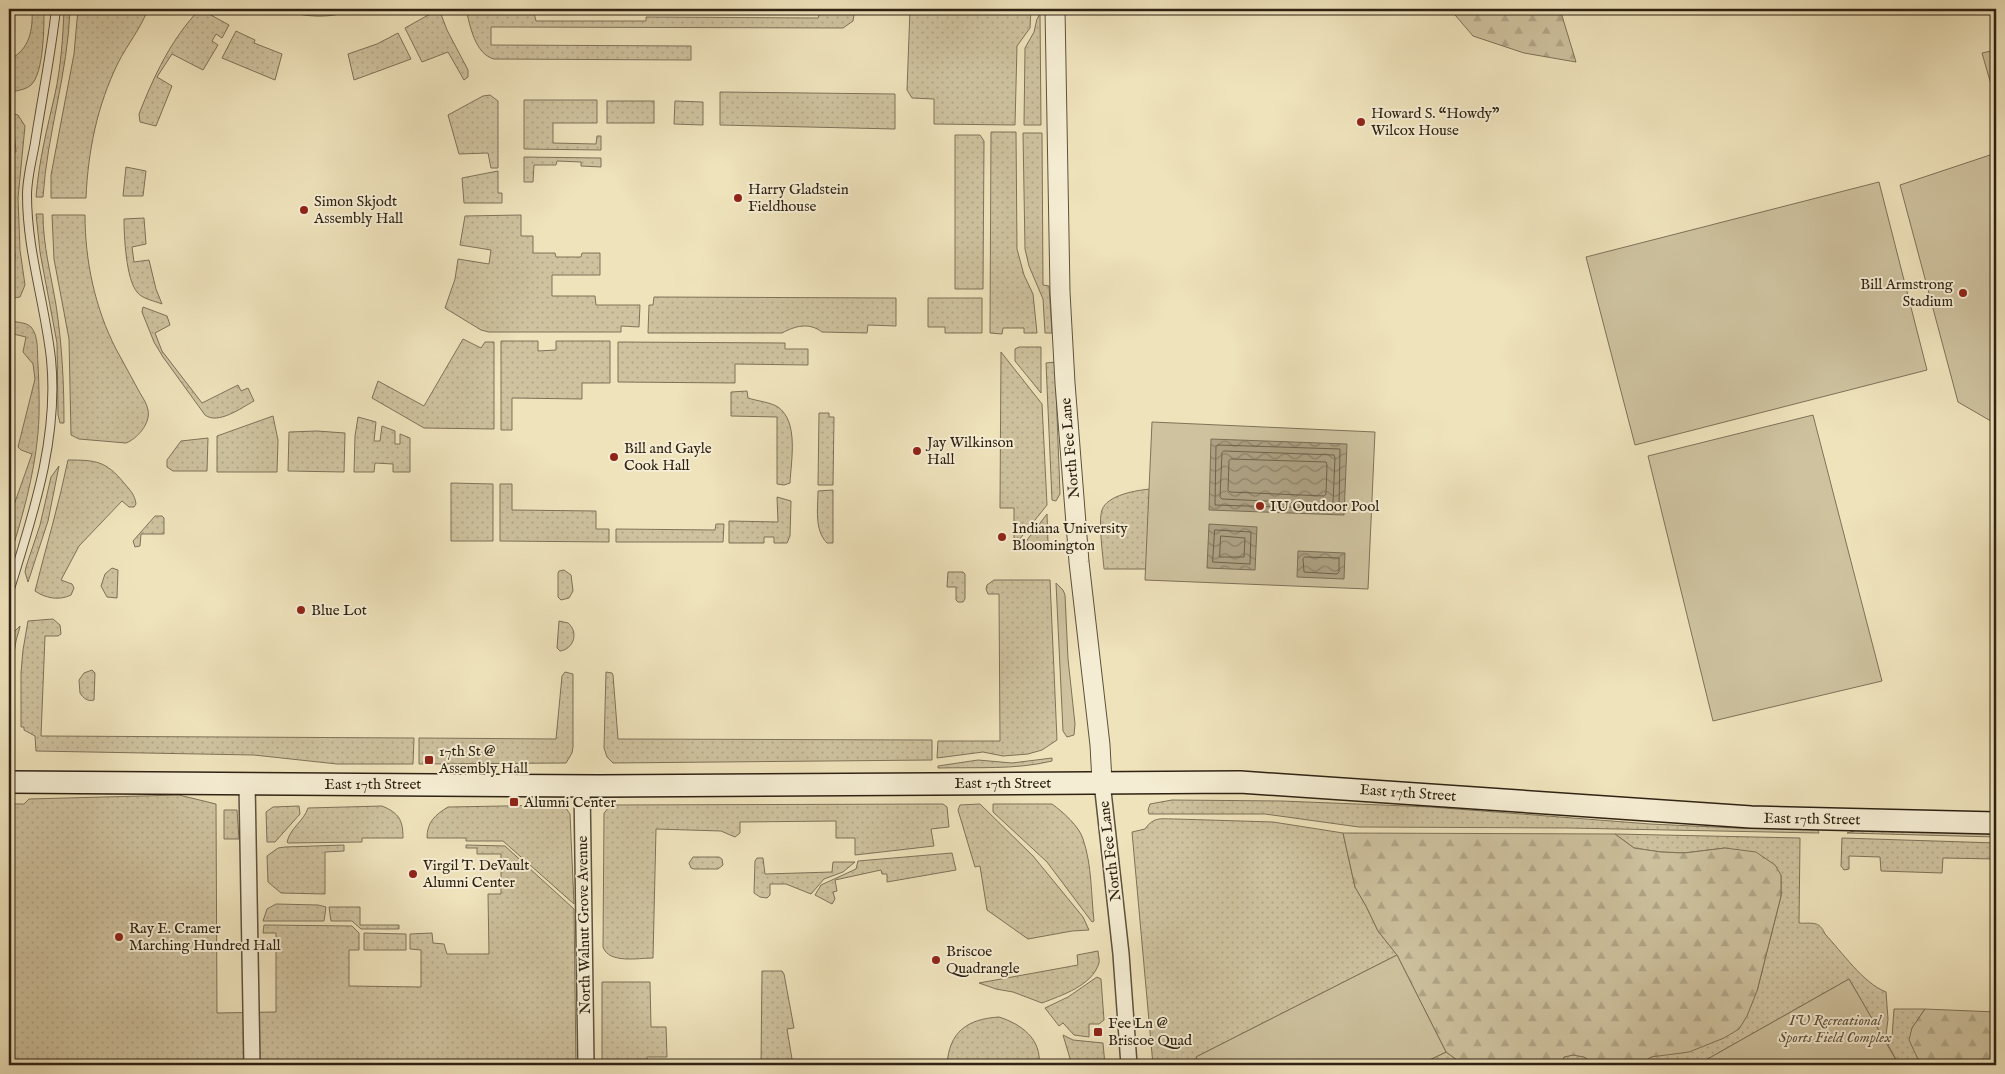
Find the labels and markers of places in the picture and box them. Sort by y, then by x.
place label: Howard S. “Howdy” Wilcox House [1371,104,1500,140]
marker: Howard S. “Howdy” Wilcox House [1355,116,1367,128]
place label: Harry Gladstein Fieldhouse [748,180,849,216]
place label: Simon Skjodt Assembly Hall [313,192,404,228]
marker: Harry Gladstein Fieldhouse [732,192,744,204]
marker: Simon Skjodt Assembly Hall [298,204,310,216]
place label: Bill Armstrong Stadium [1860,275,1954,311]
marker: Bill Armstrong Stadium [1957,287,1969,299]
place label: Jay Wilkinson Hall [925,433,1013,469]
place label: Bill and Gayle Cook Hall [624,439,712,475]
marker: Jay Wilkinson Hall [911,445,923,457]
marker: Bill and Gayle Cook Hall [608,451,620,463]
place label: IU Outdoor Pool [1270,497,1380,516]
marker: IU Outdoor Pool [1254,500,1266,512]
place label: Indiana University Bloomington [1012,519,1128,555]
marker: Indiana University Bloomington [996,531,1008,543]
place label: Blue Lot [311,601,367,620]
marker: Blue Lot [295,604,307,616]
place label: 17th St @ Assembly Hall [438,742,529,778]
marker: 17th St @ Assembly Hall [423,754,435,766]
place label: Alumni Center [523,793,616,812]
marker: Alumni Center [508,796,520,808]
place label: Virgil T. DeVault Alumni Center [422,856,529,892]
marker: Virgil T. DeVault Alumni Center [407,868,419,880]
place label: Ray E. Cramer Marching Hundred Hall [129,919,282,955]
marker: Ray E. Cramer Marching Hundred Hall [113,931,125,943]
place label: Briscoe Quadrangle [946,942,1020,978]
marker: Briscoe Quadrangle [930,954,942,966]
place label: Fee Ln @ Briscoe Quad [1108,1014,1193,1050]
marker: Fee Ln @ Briscoe Quad [1092,1026,1104,1038]

